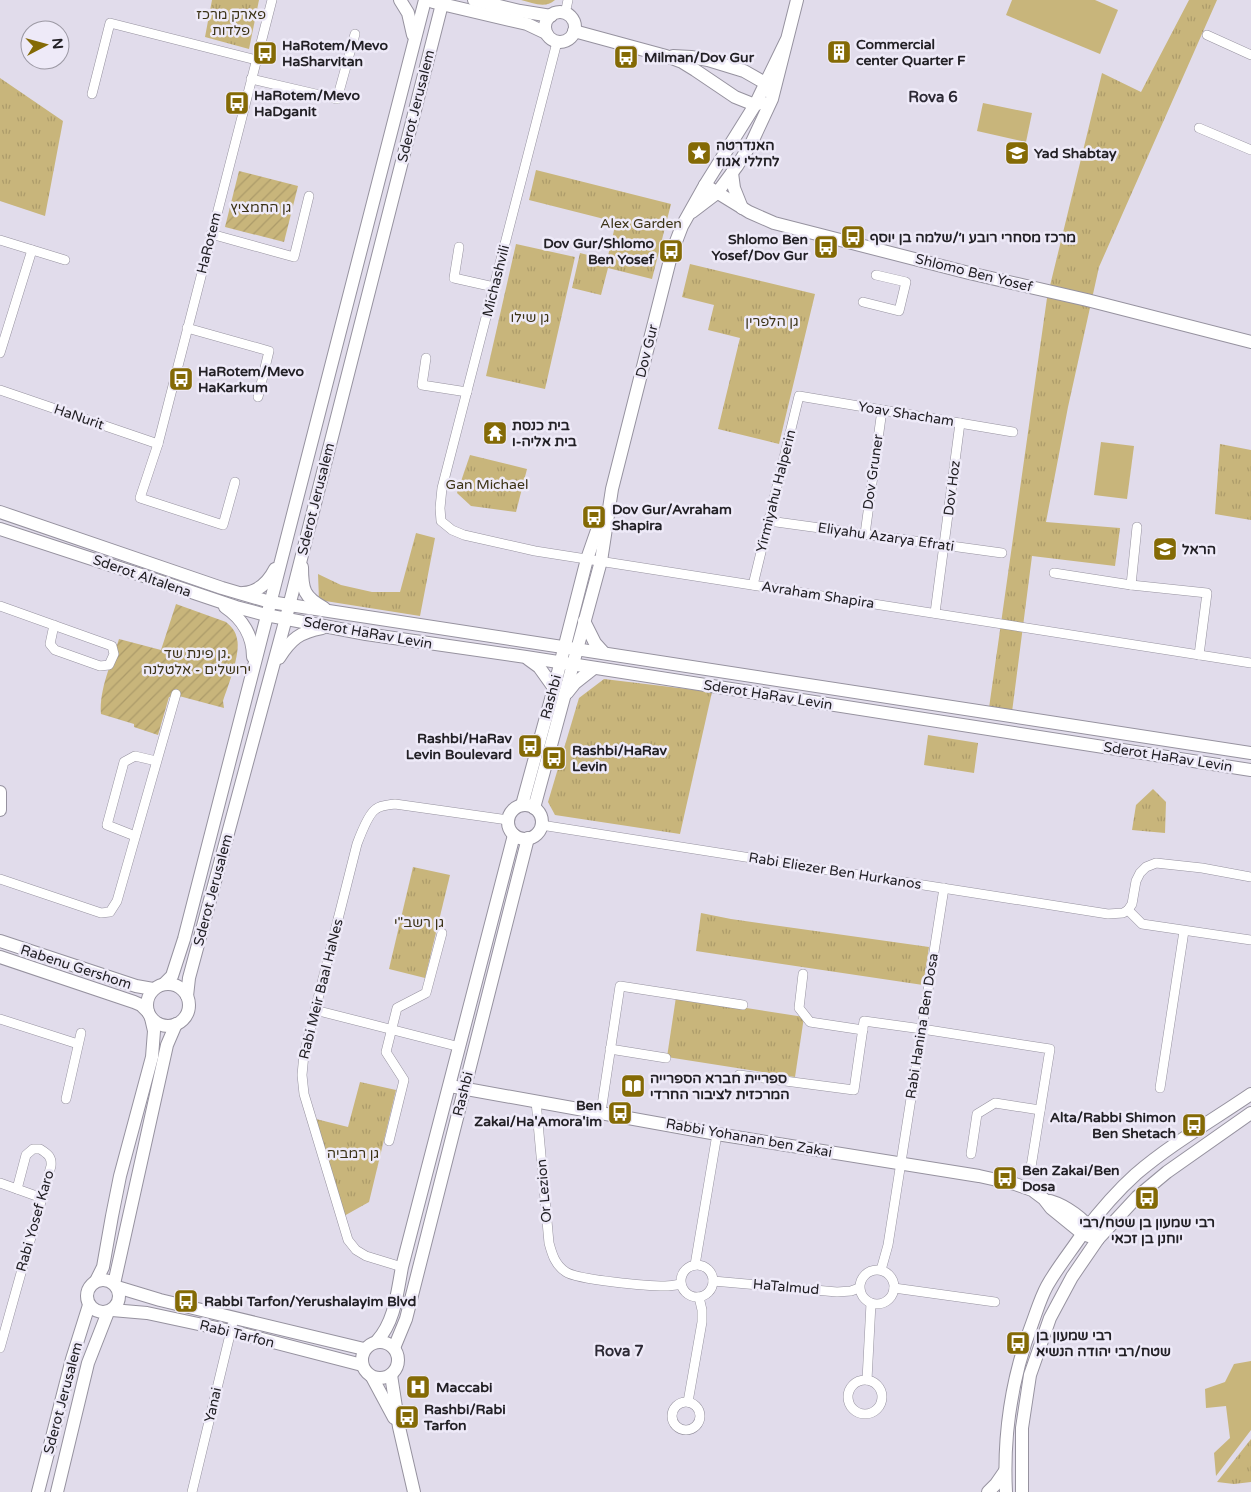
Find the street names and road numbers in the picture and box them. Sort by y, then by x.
street label: Sderot Jerusalem [394,48,438,164]
street label: HaRotem [193,211,225,275]
street label: Michashvili [479,243,513,319]
street label: Shlomo Ben Yosef [914,250,1035,296]
street label: Dov Gur [632,322,662,379]
street label: Yoav Shacham [857,398,955,430]
street label: HaNurit [52,400,107,434]
street label: Yirmiyahu Halperin [753,428,799,554]
street label: Dov Gruner [859,433,887,511]
street label: Sderot Jerusalem [294,441,338,557]
street label: Dov Hoz [940,459,964,517]
street label: Eliyahu Azarya Efrati [817,519,955,555]
street label: Sderot Altalena [91,551,193,601]
street label: Avraham Shapira [760,578,876,612]
street label: Sderot HaRav Levin [302,613,434,653]
street label: Rashbi [537,673,565,721]
street label: Sderot HaRav Levin [702,676,834,714]
street label: Sderot HaRav Levin [1102,738,1234,776]
street label: Sderot Jerusalem [190,832,236,948]
street label: Rabi Eliezer Ben Hurkanos [747,849,923,893]
street label: Rabi Meir Baal HaNes [295,917,347,1061]
street label: Rabenu Gershom [18,941,134,993]
street label: Rabi Hanina Ben Dosa [902,952,942,1100]
street label: Rashbi [449,1070,477,1118]
street label: Rabbi Yohanan ben Zakai [665,1115,833,1161]
street label: Or Lezion [533,1159,555,1223]
street label: Rabi Yosef Karo [12,1168,58,1274]
street label: HaTalmud [752,1276,820,1298]
street label: Rabi Tarfon [198,1317,276,1351]
street label: Sderot Jerusalem [40,1340,86,1456]
street label: Yanai [201,1386,225,1424]

